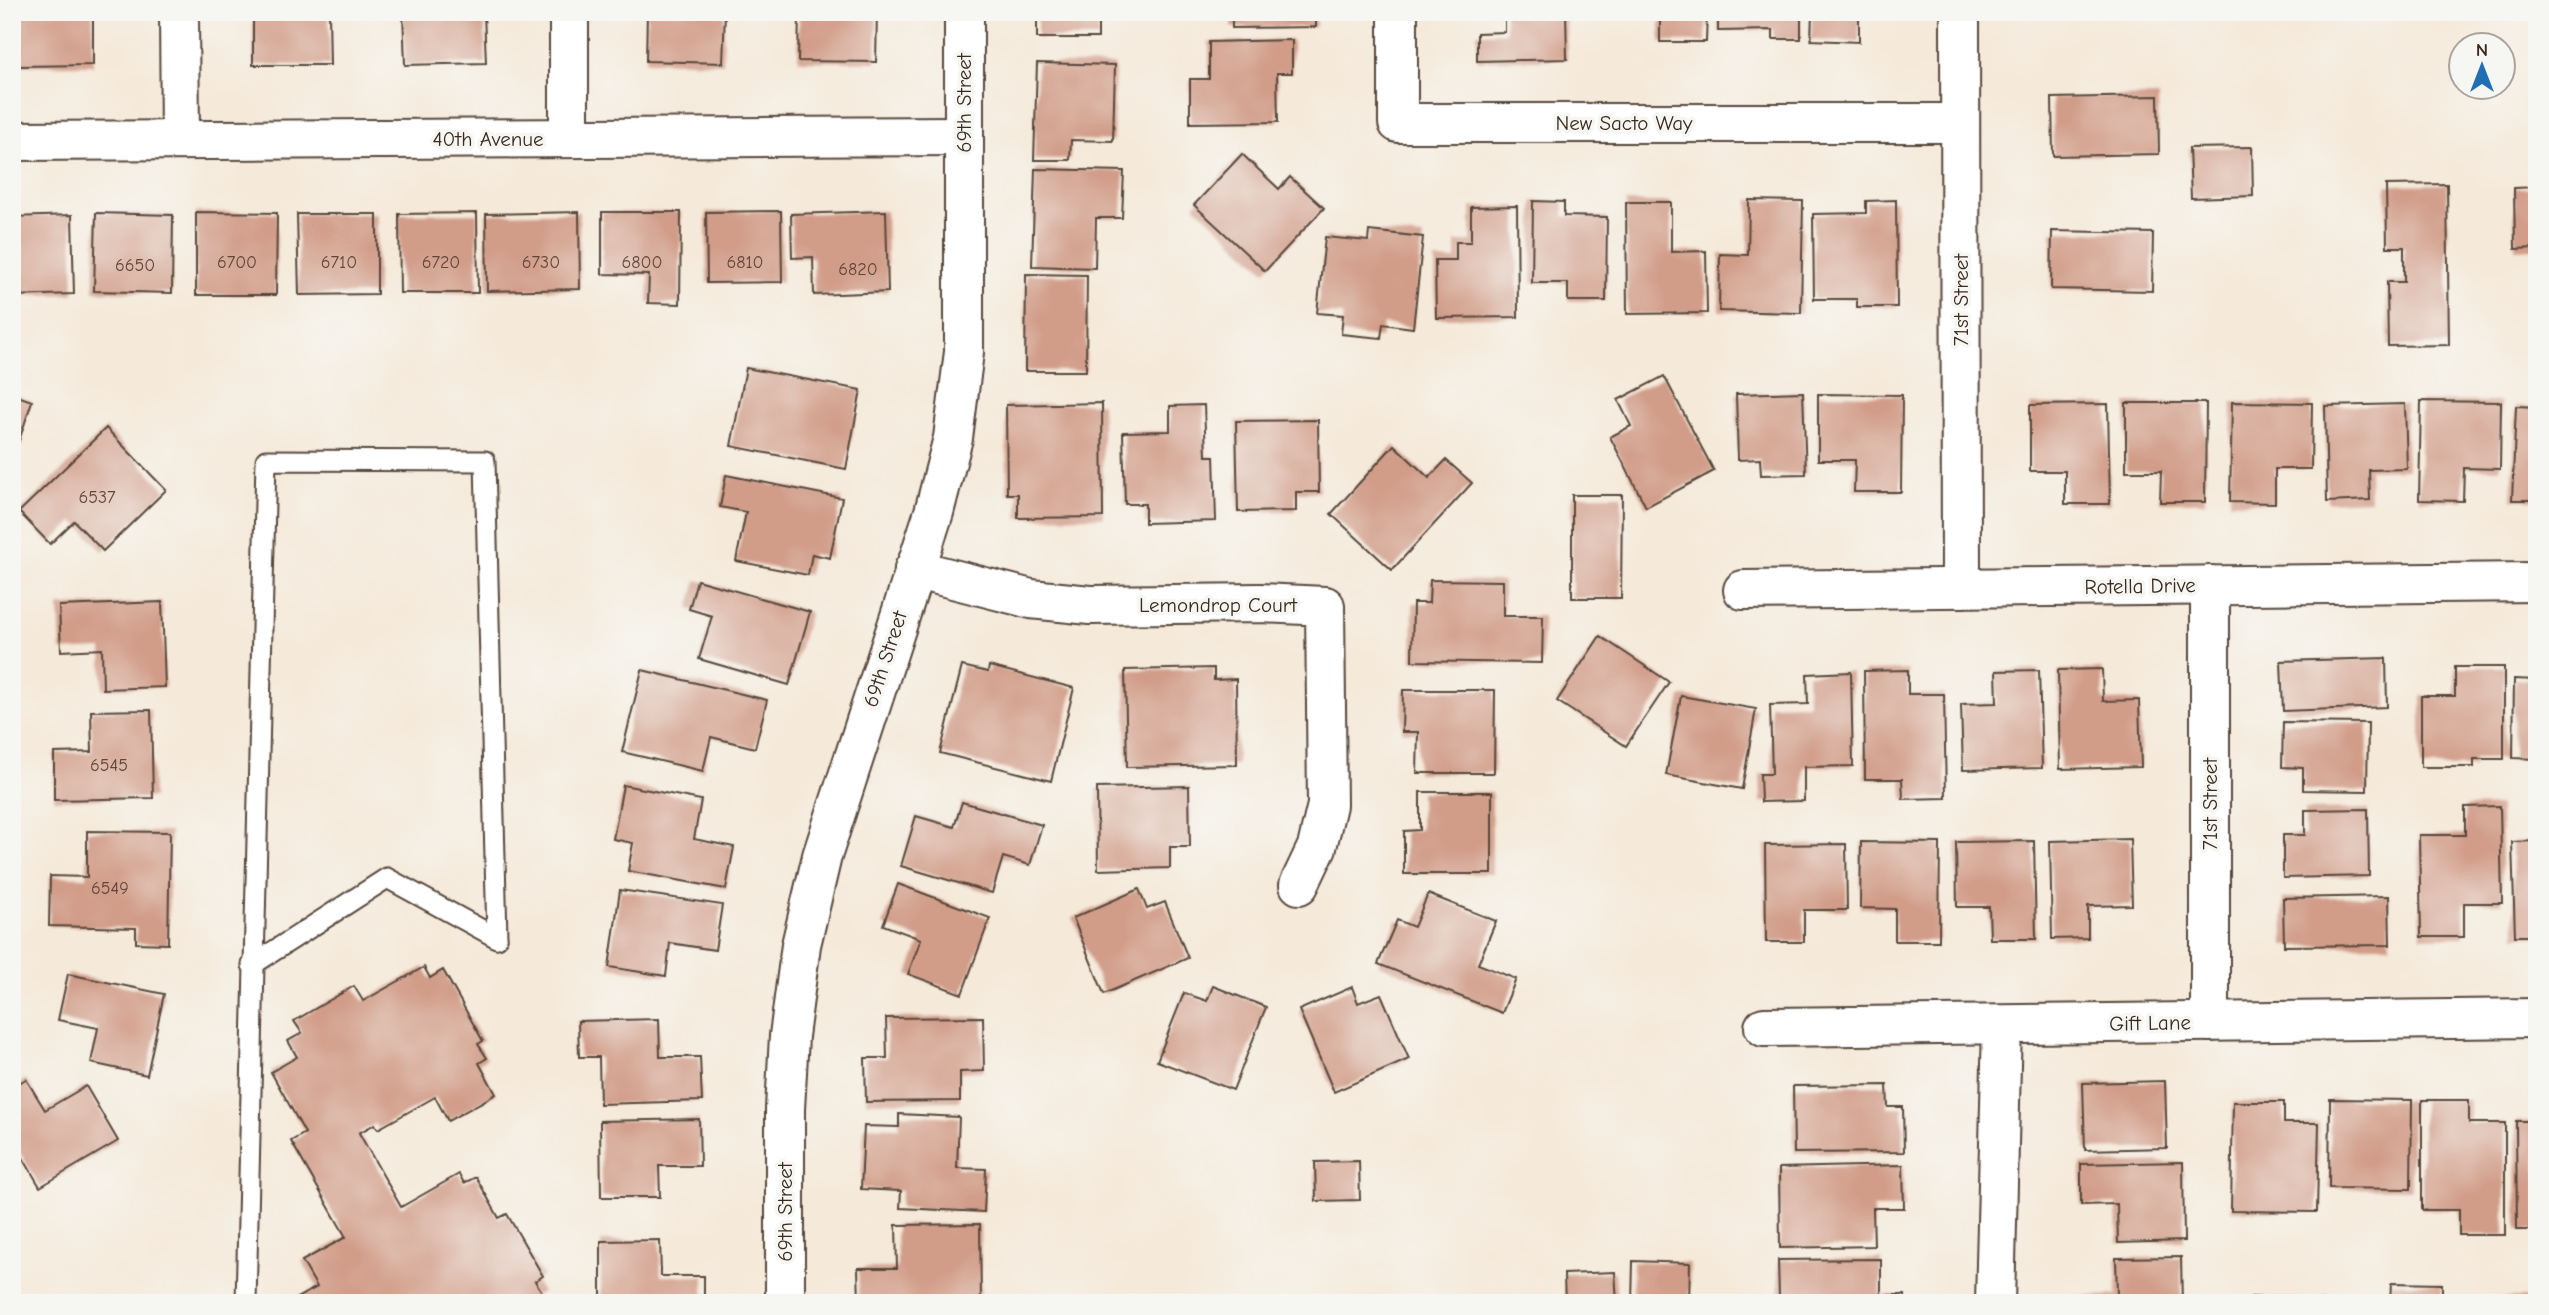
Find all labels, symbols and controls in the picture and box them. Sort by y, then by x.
north arrow [2448,32,2518,102]
text: N [2476,39,2488,61]
street label: 69th Street [952,52,976,153]
street label: New Sacto Way [1556,111,1693,135]
street label: 40th Avenue [432,127,544,151]
house number: 6700 [217,252,257,273]
house number: 6710 [321,252,357,273]
house number: 6720 [422,252,460,273]
house number: 6730 [522,252,560,273]
house number: 6800 [622,252,662,273]
house number: 6810 [726,252,764,273]
street label: 71st Street [1949,253,1973,346]
house number: 6650 [115,255,155,276]
house number: 6820 [838,259,878,280]
house number: 6537 [78,487,116,508]
street label: Rotella Drive [2084,573,2196,599]
street label: Lemondrop Court [1139,593,1298,617]
street label: 69th Street [858,607,912,710]
house number: 6545 [90,755,128,776]
street label: 71st Street [2198,757,2222,850]
house number: 6549 [91,878,129,899]
street label: Gift Lane [2109,1010,2191,1036]
street label: 69th Street [773,1161,797,1262]

